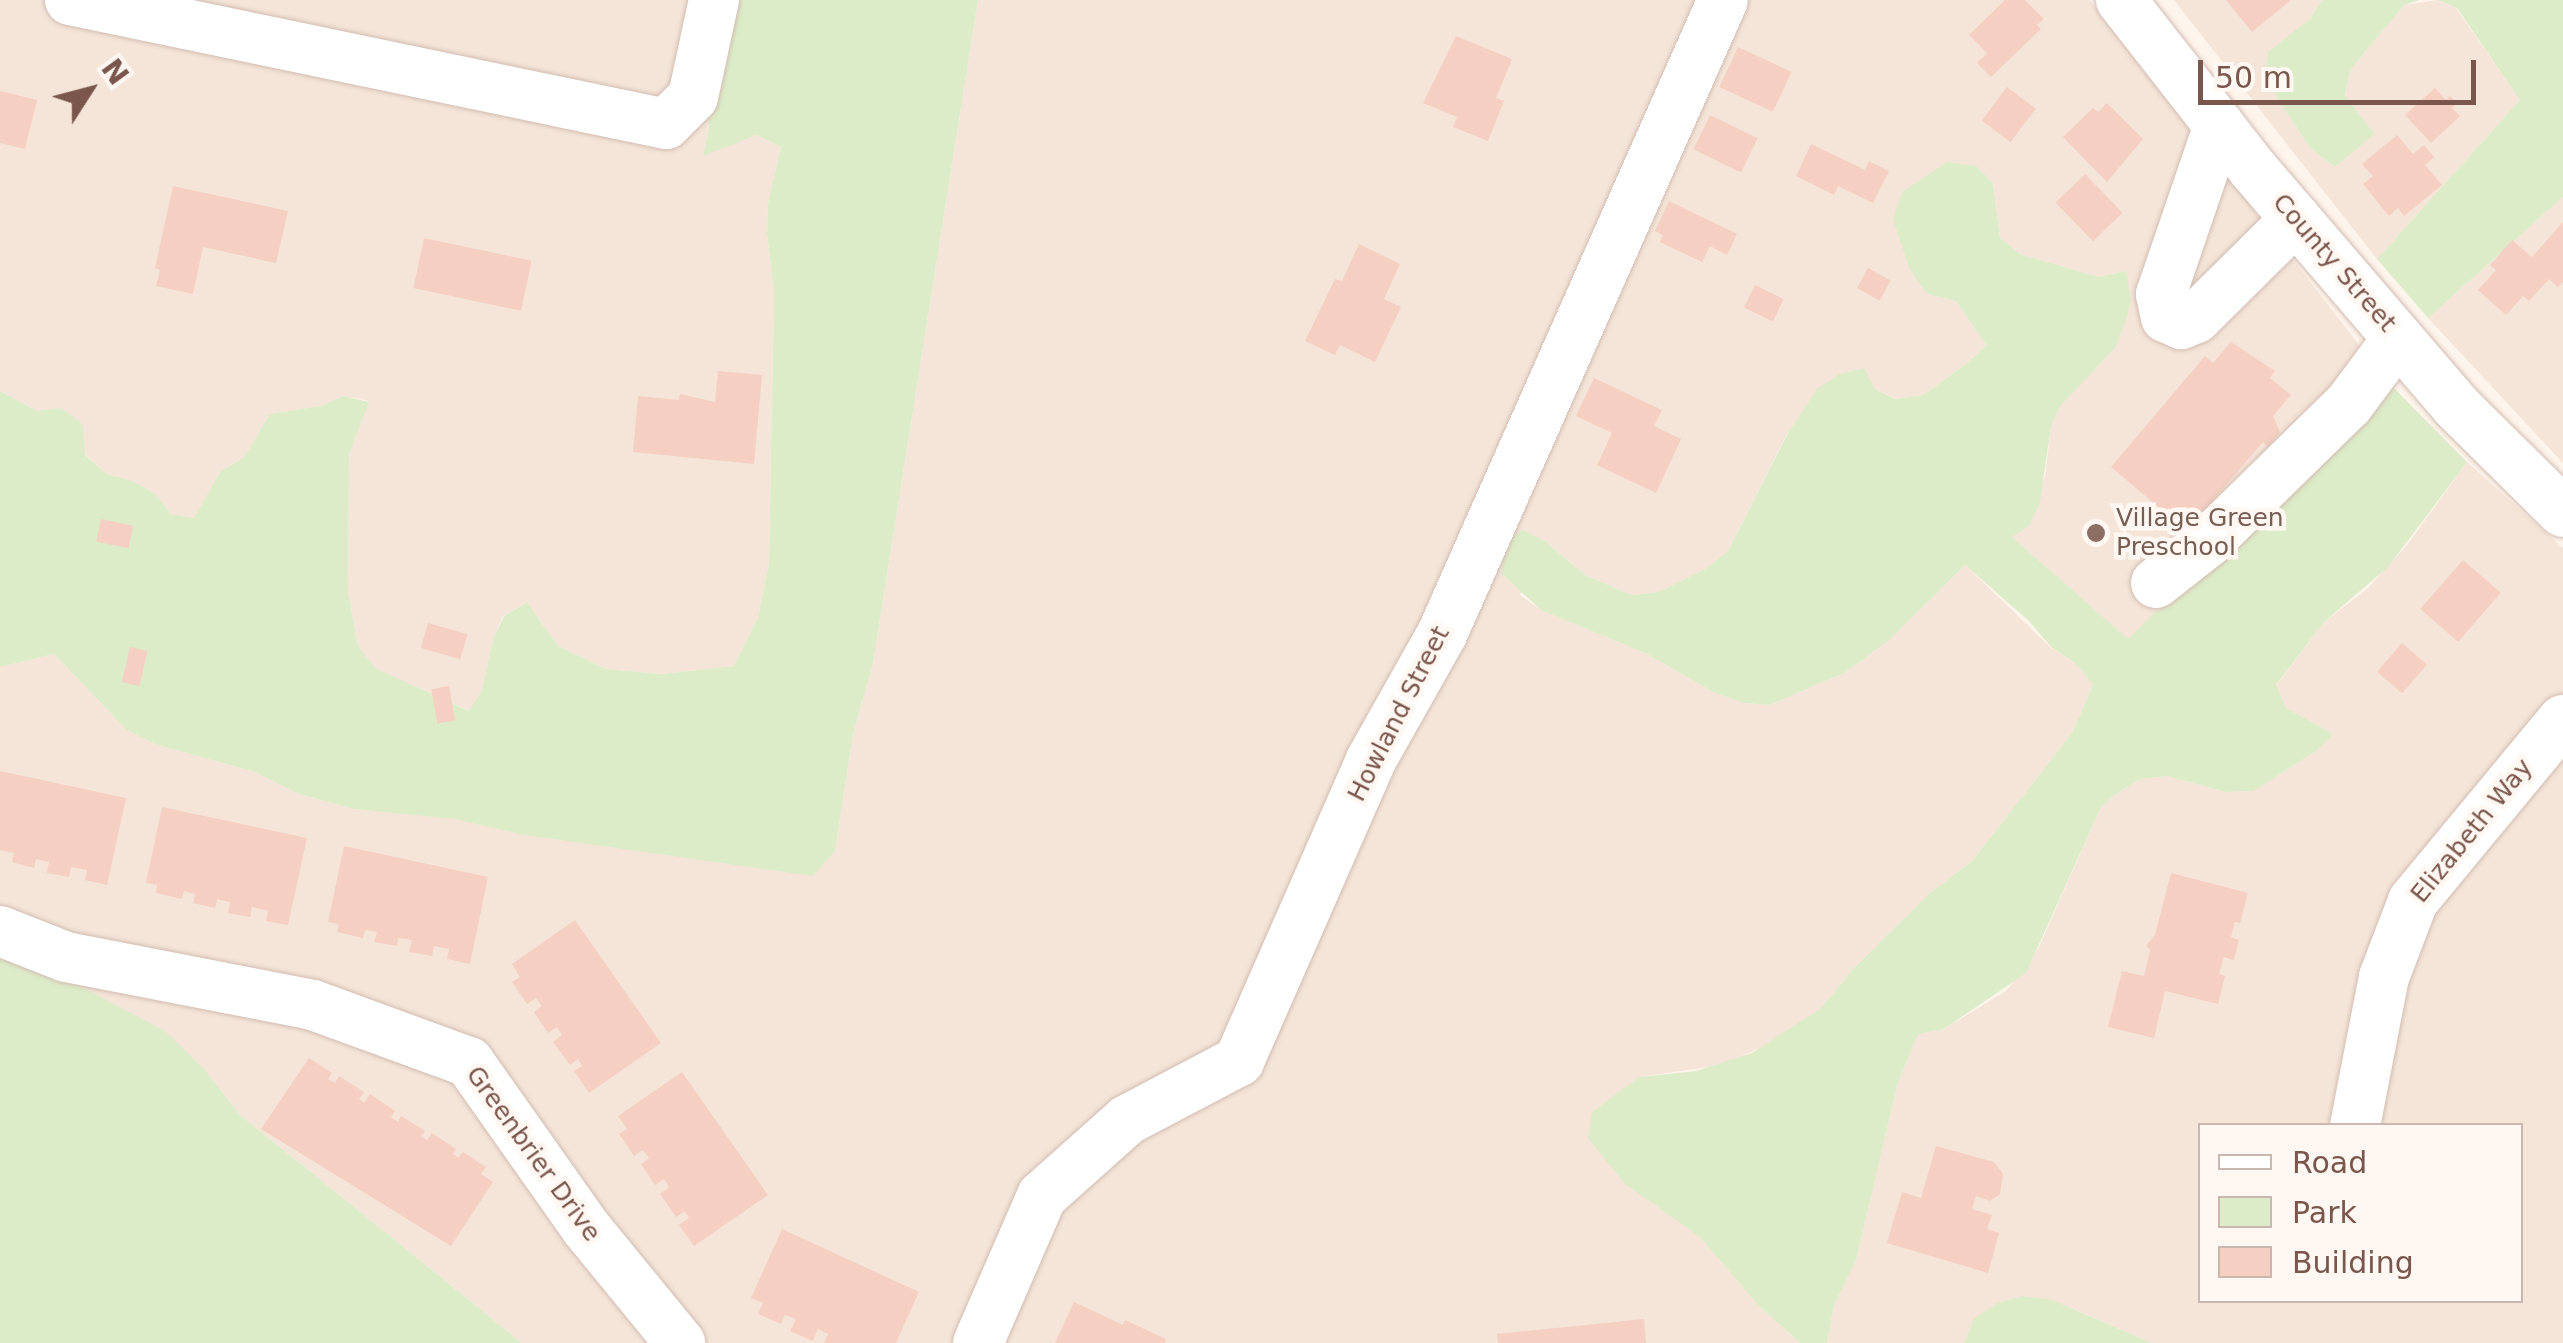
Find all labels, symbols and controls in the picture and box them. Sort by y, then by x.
north arrow [40,40,140,140]
scale bar [2203,40,2480,102]
text: N [94,53,135,91]
text: 50 m [2215,60,2292,95]
street label: County Street [2266,188,2402,338]
place label: Village Green Preschool [2116,504,2284,563]
marker: Village Green Preschool [2085,522,2107,544]
street label: Howland Street [1342,621,1456,807]
street label: Elizabeth Way [2405,753,2539,909]
street label: Greenbrier Drive [459,1061,607,1247]
legend [2198,1123,2523,1303]
text: Road [2292,1145,2367,1180]
text: Park [2292,1195,2357,1230]
text: Building [2292,1245,2414,1280]

